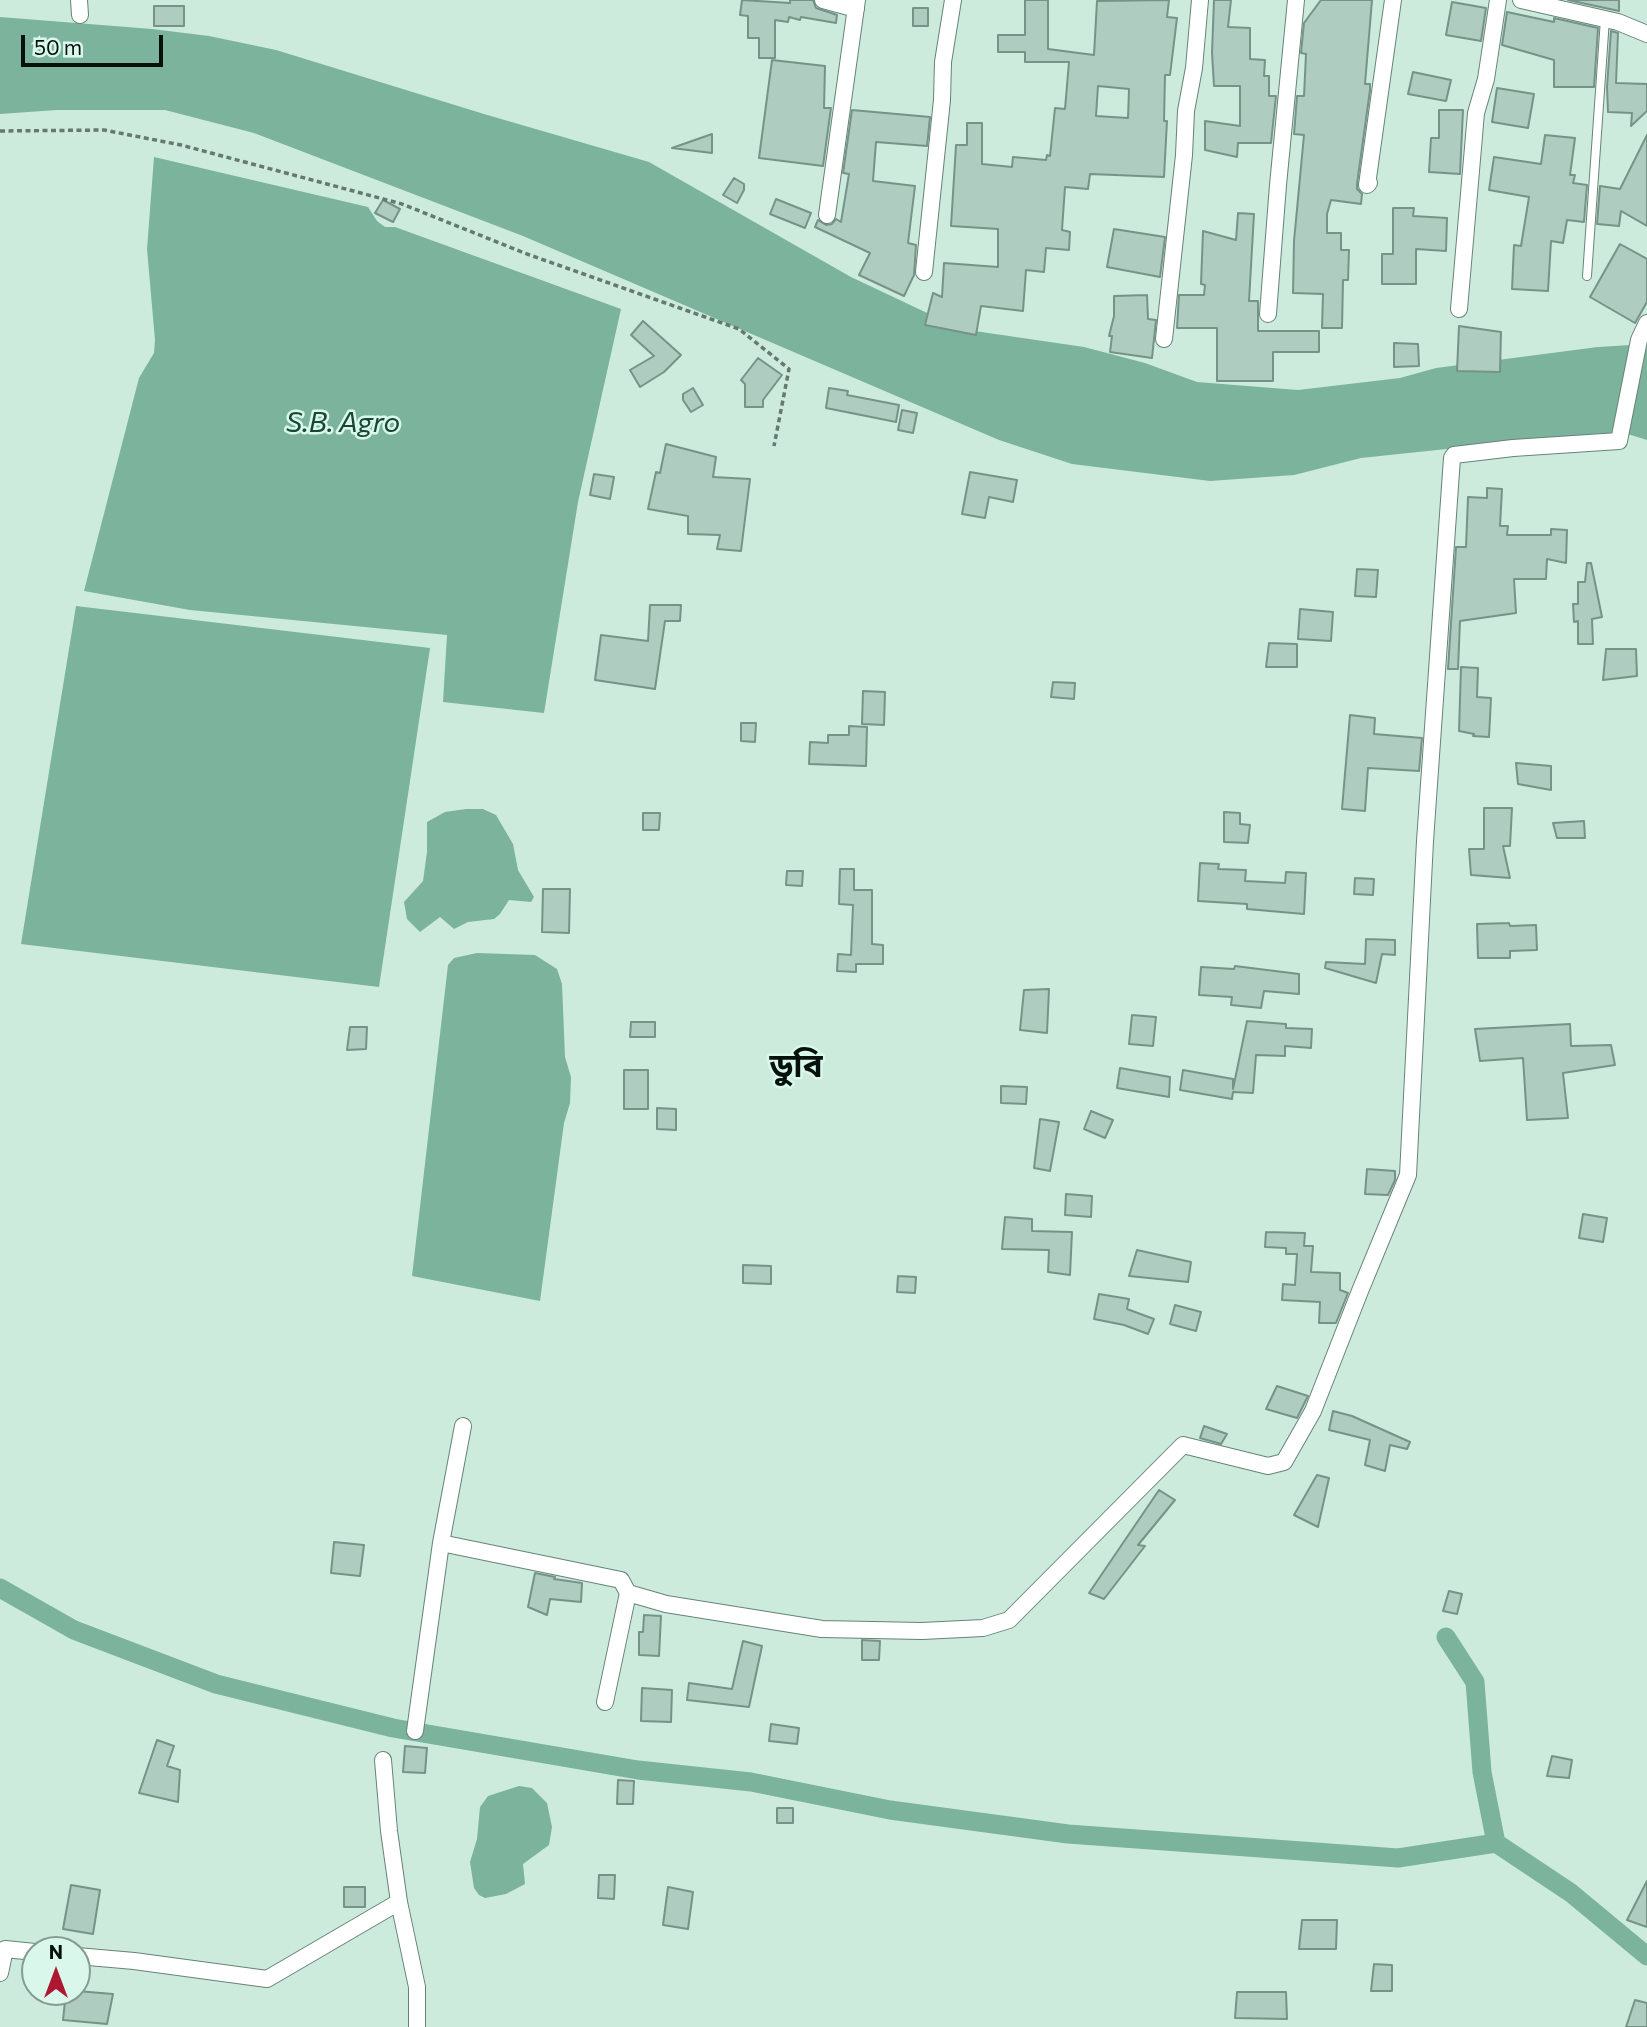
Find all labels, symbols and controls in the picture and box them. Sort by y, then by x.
scale bar [24,21,166,65]
text: 50 m [34,34,82,59]
water label: S.B. Agro [286,406,400,440]
district label: ডুবি [770,1046,822,1086]
north arrow [21,1936,91,2006]
text: N [49,1940,63,1963]

